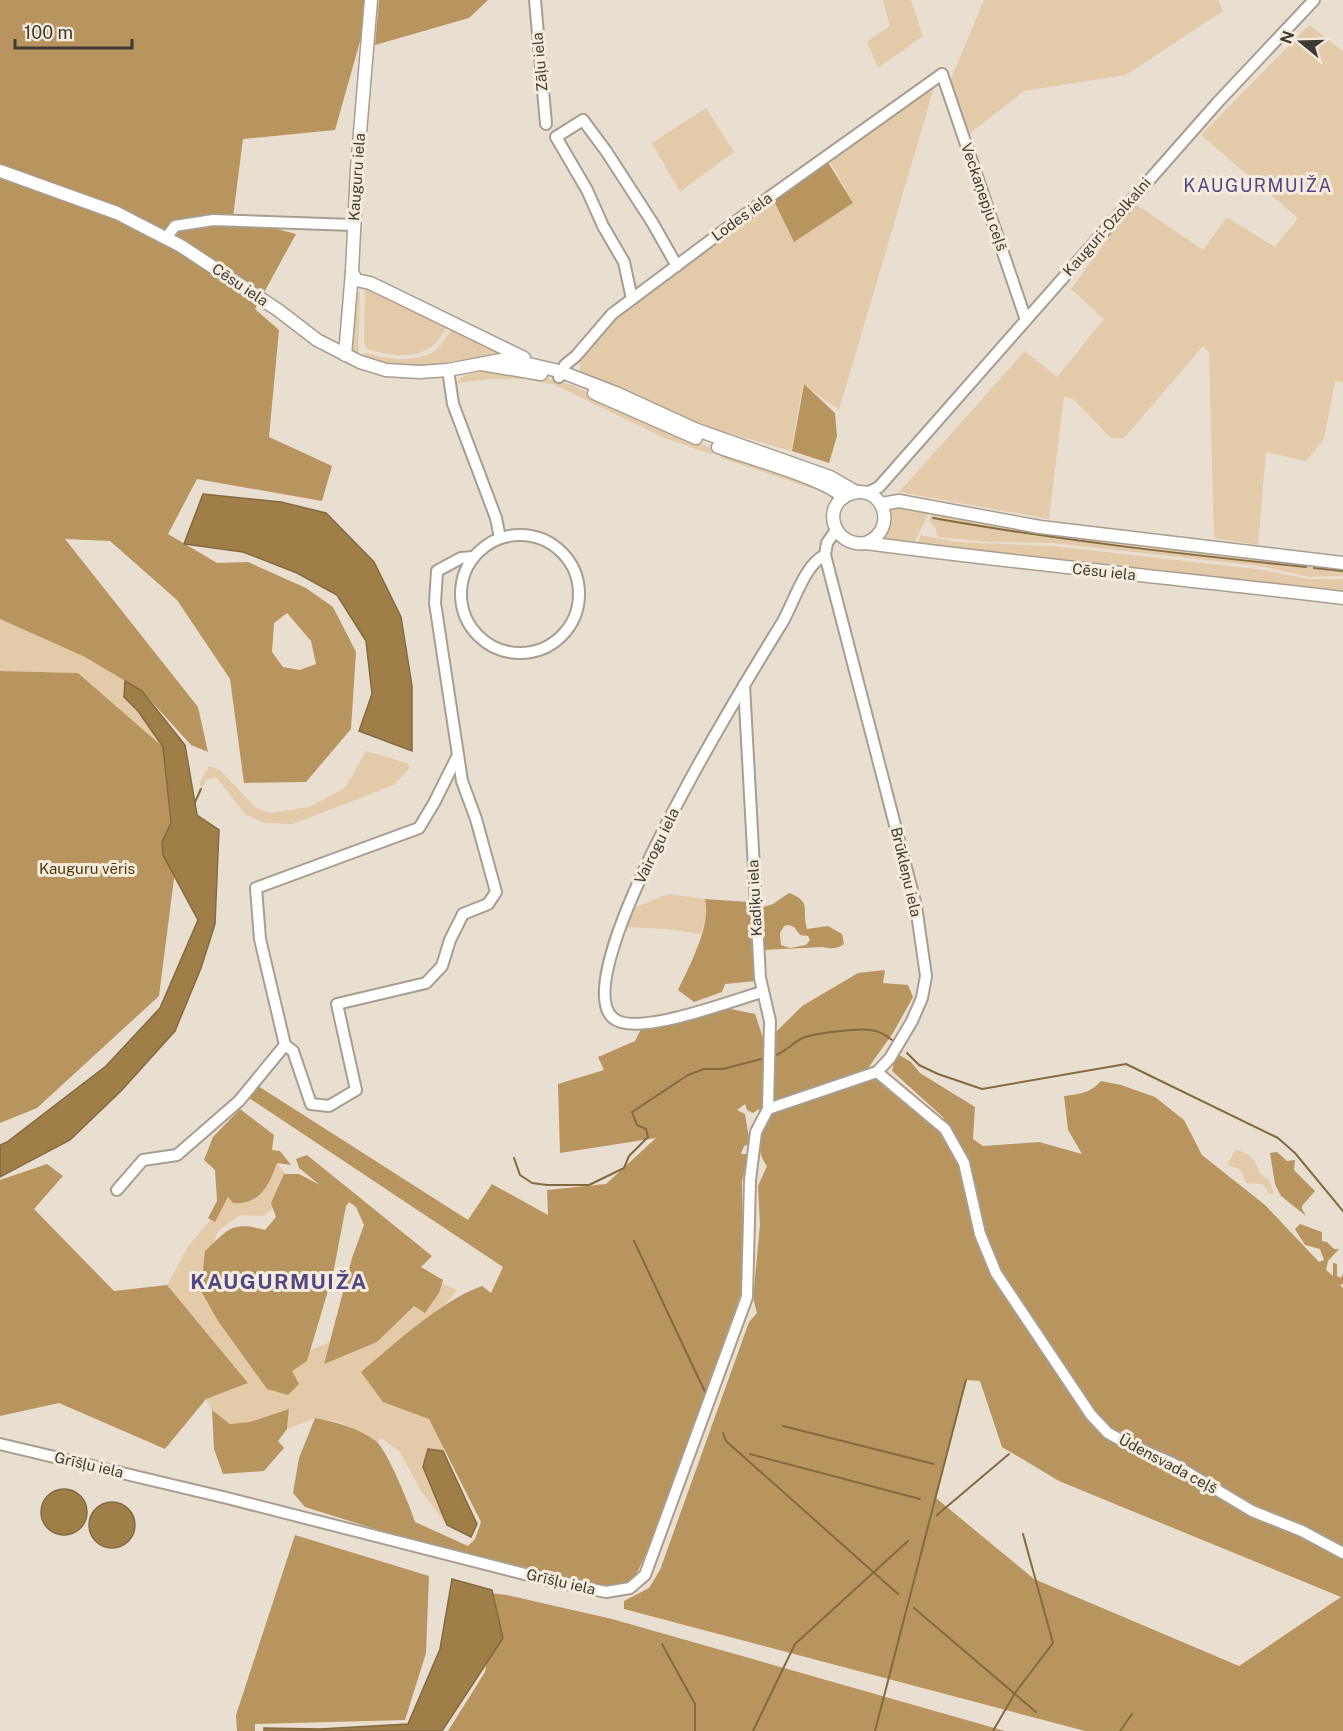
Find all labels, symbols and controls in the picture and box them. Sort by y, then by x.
scale bar [15,12,132,50]
north arrow [1271,12,1331,72]
text: 100 m [24,22,73,43]
text: N [1276,28,1298,46]
street label: Zāļu iela [528,32,551,92]
street label: Kauguru iela [345,132,368,222]
street label: Veckaņepju ceļš [958,141,1011,253]
street label: Kauguri-Ozolkalni [1059,174,1154,279]
district label: KAUGURMUIŽA [1183,175,1333,196]
street label: Lodes iela [708,189,775,244]
street label: Cēsu iela [209,260,271,309]
street label: Cēsu iela [1072,560,1137,583]
street label: Vairogu iela [631,805,682,886]
street label: Brūkleņu iela [888,825,925,919]
street label: Kadiķu iela [744,859,765,937]
park label: Kauguru vēris [39,860,135,877]
district label: KAUGURMUIŽA [190,1269,368,1294]
street label: Ūdensvada ceļš [1116,1430,1220,1497]
street label: Grīšļu iela [53,1448,125,1481]
street label: Grīšļu iela [525,1565,597,1598]

